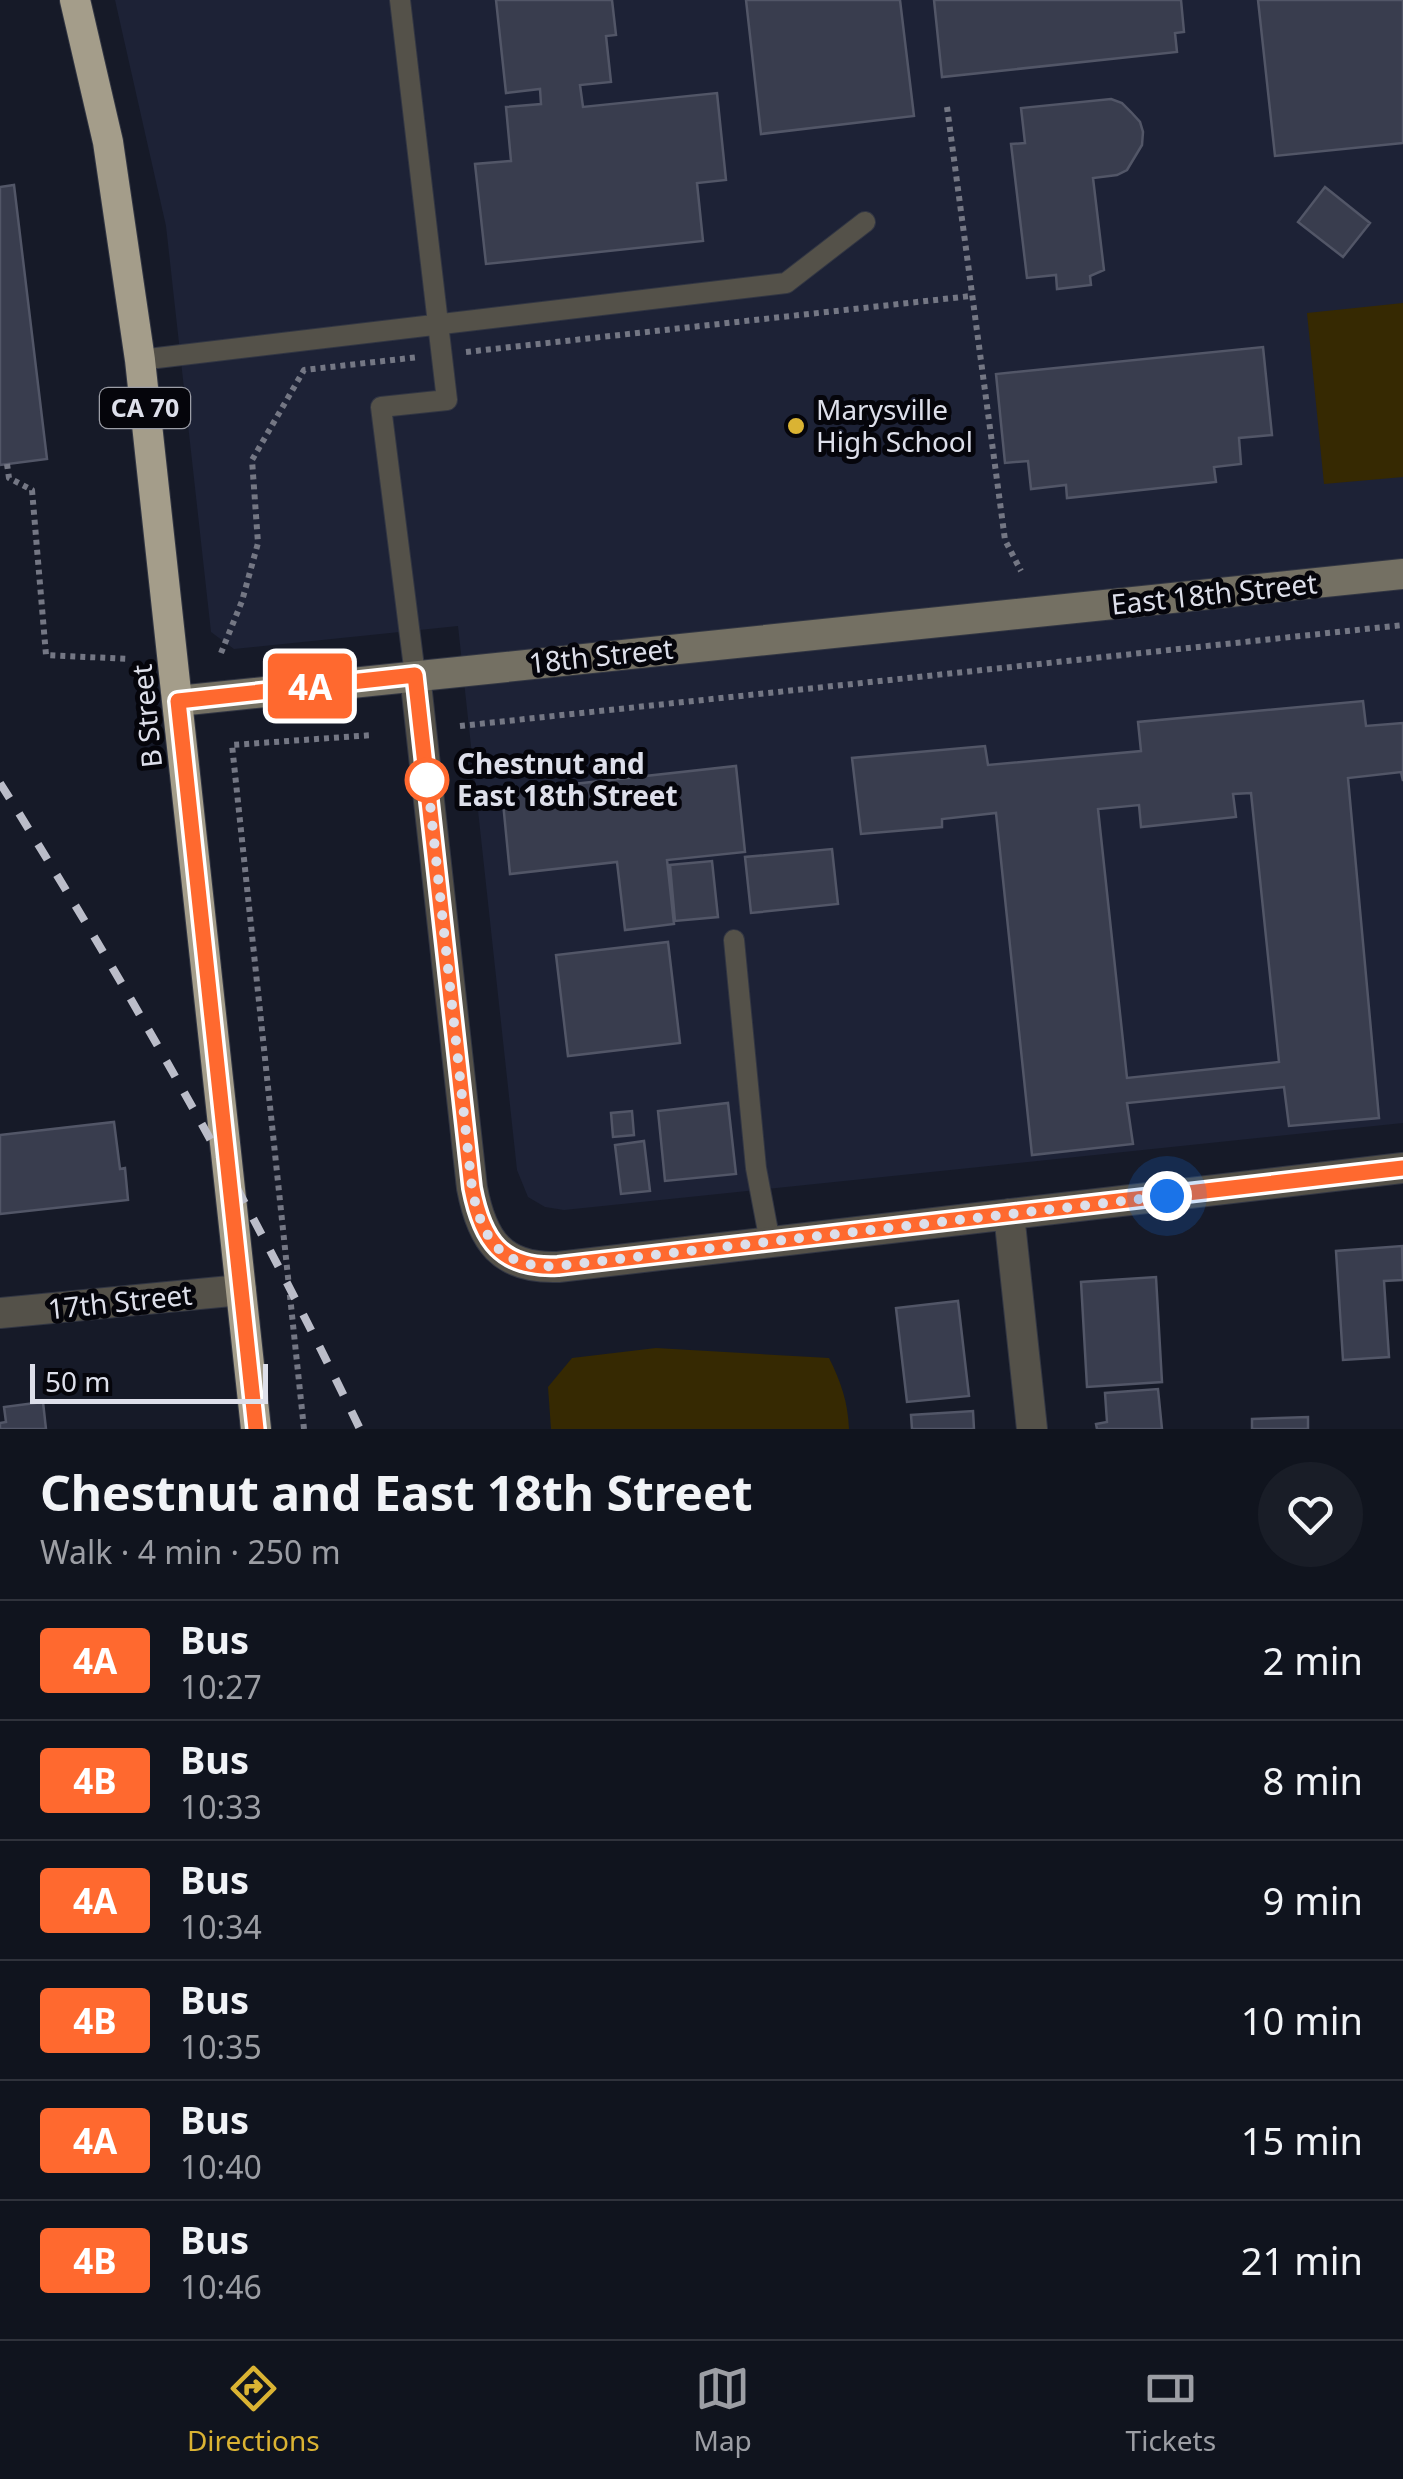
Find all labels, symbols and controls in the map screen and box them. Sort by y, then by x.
road number: CA 70 [100,388,190,428]
place label: Marysville High School [816,390,973,460]
marker: Marysville High School [785,415,807,437]
street label: East 18th Street [1109,563,1319,623]
street label: 18th Street [527,629,675,681]
line badge: 4A [265,654,355,718]
street label: B Street [122,663,170,770]
text: 4A [288,663,332,710]
place label: Chestnut and East 18th Street [457,744,678,814]
marker: Chestnut and East 18th Street [406,759,448,801]
your location [1142,1171,1192,1221]
street label: 17th Street [46,1275,194,1327]
scale bar [30,1359,268,1404]
text: 50 m [45,1362,111,1400]
text: Chestnut and East 18th Street [40,1460,752,1525]
button: heart [1258,1462,1363,1567]
text: Walk · 4 min · 250 m [40,1530,341,1573]
text: Bus [180,1613,249,1665]
text: 2 min [1263,1634,1363,1686]
text: 4A [73,1637,117,1684]
text: 10:27 [180,1665,262,1708]
text: Bus [180,1733,249,1785]
text: 8 min [1263,1754,1363,1806]
text: 4B [73,1757,117,1804]
text: 10:33 [180,1785,262,1828]
text: Bus [180,1853,249,1905]
text: 9 min [1263,1874,1363,1926]
text: 4A [73,1877,117,1924]
text: 10:34 [180,1905,262,1948]
text: Bus [180,1973,249,2025]
text: 10 min [1241,1994,1363,2046]
text: 4B [73,1997,117,2044]
text: 10:35 [180,2025,262,2068]
text: Bus [180,2093,249,2145]
text: 15 min [1241,2114,1363,2166]
text: 4A [73,2117,117,2164]
text: 10:40 [180,2145,262,2188]
text: Bus [180,2213,249,2265]
text: 21 min [1241,2234,1363,2286]
text: 4B [73,2237,117,2284]
text: 10:46 [180,2265,262,2308]
tab: Directions [187,2361,320,2459]
tab: Map [694,2361,752,2459]
tab: Tickets [1126,2361,1216,2459]

